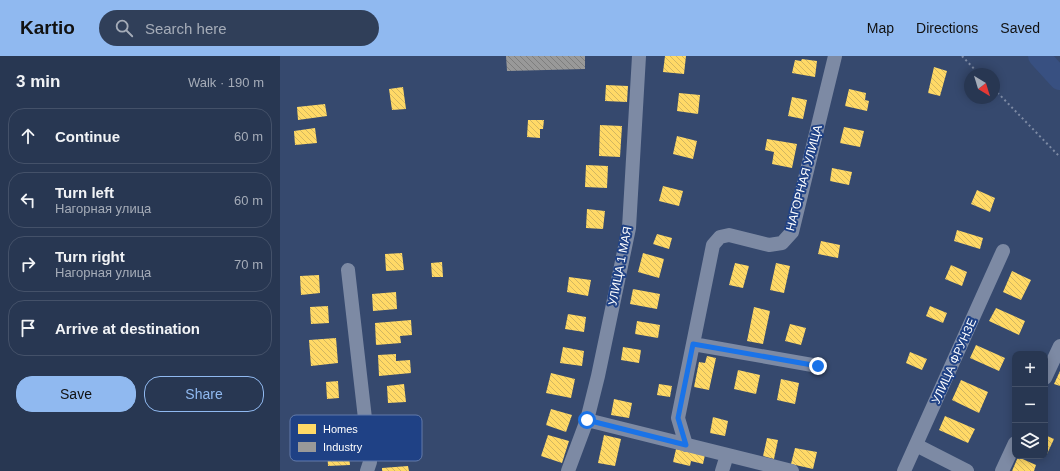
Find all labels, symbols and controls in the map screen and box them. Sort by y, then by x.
search box [99,10,379,46]
text: Kartio [20,17,75,38]
icon: search [113,17,135,39]
text: Search here [145,20,227,37]
text: Map [867,20,894,36]
text: Directions [916,20,978,36]
text: Saved [1000,20,1040,36]
north arrow [964,68,1000,104]
text: 3 min [16,72,60,91]
text: Walk · 190 m [188,75,264,90]
street label: НАГОРНАЯ УЛИЦА [783,123,825,233]
icon: ahead [17,125,39,147]
text: Continue [55,128,120,145]
text: 60 m [234,129,263,144]
text: Turn left [55,184,114,201]
icon: left [17,189,39,211]
text: 60 m [234,193,263,208]
text: Нагорная улица [55,201,151,216]
street label: УЛИЦА 1 МАЯ [605,225,635,307]
text: Turn right [55,248,125,265]
icon: right [17,253,39,275]
text: 70 m [234,257,263,272]
text: Нагорная улица [55,265,151,280]
street label: УЛИЦА ФРУНЗЕ [929,316,979,406]
icon: arrive [17,317,39,339]
text: Arrive at destination [55,320,200,337]
map controls [1012,351,1048,459]
button: + [1012,351,1048,387]
route end [809,357,827,375]
button: Save [16,376,136,412]
button: Share [144,376,264,412]
button: − [1012,387,1048,423]
route start [578,411,596,429]
legend [290,415,422,461]
text: Homes [323,423,358,435]
button: layers [1012,423,1048,459]
text: Industry [323,441,363,453]

